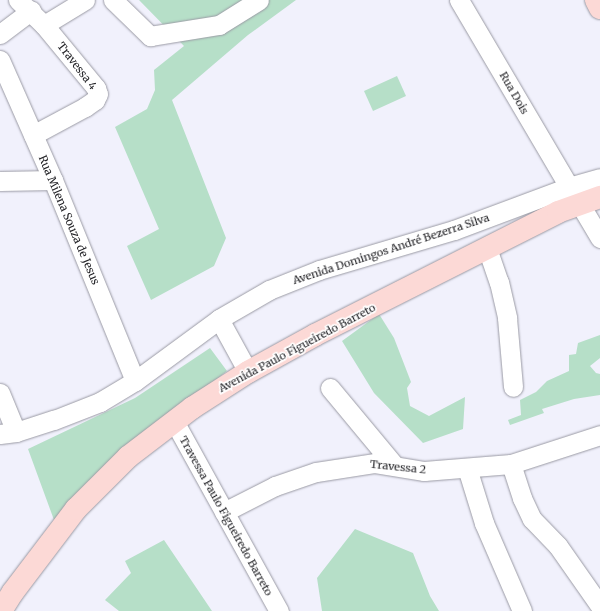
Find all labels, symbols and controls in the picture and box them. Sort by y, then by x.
street label: Travessa 4 [54,40,100,92]
street label: Rua Dois [497,69,531,117]
street label: Rua Milena Souza de Jesus [36,153,102,287]
street label: Avenida Domingos André Bezerra Silva [291,211,491,287]
street label: Avenida Paulo Figueiredo Barreto [216,301,378,395]
street label: Travessa Paulo Figueiredo Barreto [177,434,275,598]
street label: Travessa 2 [369,457,427,477]

